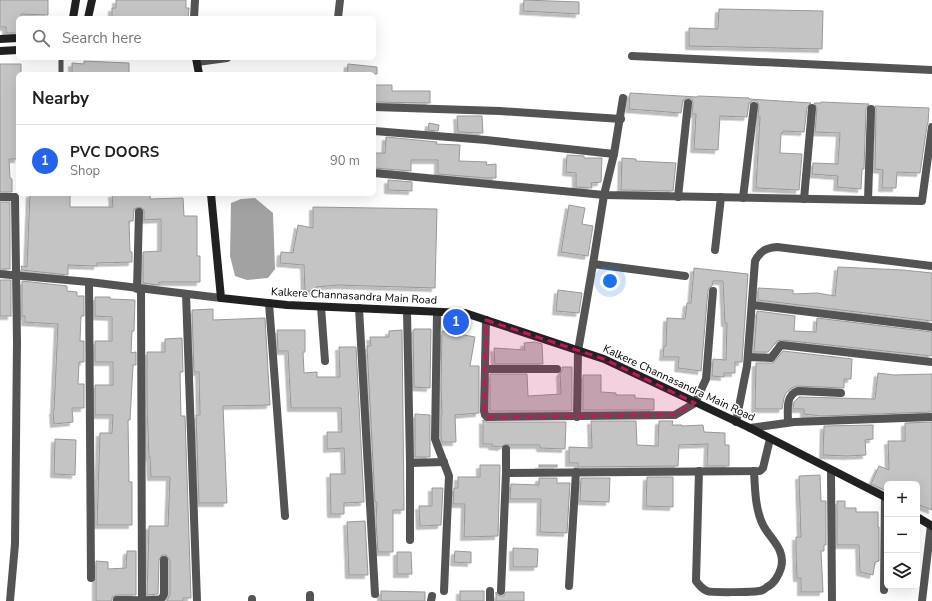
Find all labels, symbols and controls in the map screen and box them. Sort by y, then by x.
search box [16,16,376,60]
icon: search [30,27,52,49]
text: Search here [62,28,142,48]
text: Nearby [32,87,89,110]
text: PVC DOORS [70,142,159,162]
text: 1 [41,152,49,170]
text: 90 m [330,152,360,170]
text: Shop [70,162,100,180]
your location [600,271,620,291]
street label: Kalkere Channasandra Main Road [271,284,437,308]
pin: 1 [443,307,469,337]
street label: Kalkere Channasandra Main Road [600,341,758,425]
map controls [884,481,920,589]
button: + [884,481,920,517]
button: − [884,517,920,553]
button: layers [884,553,920,589]

